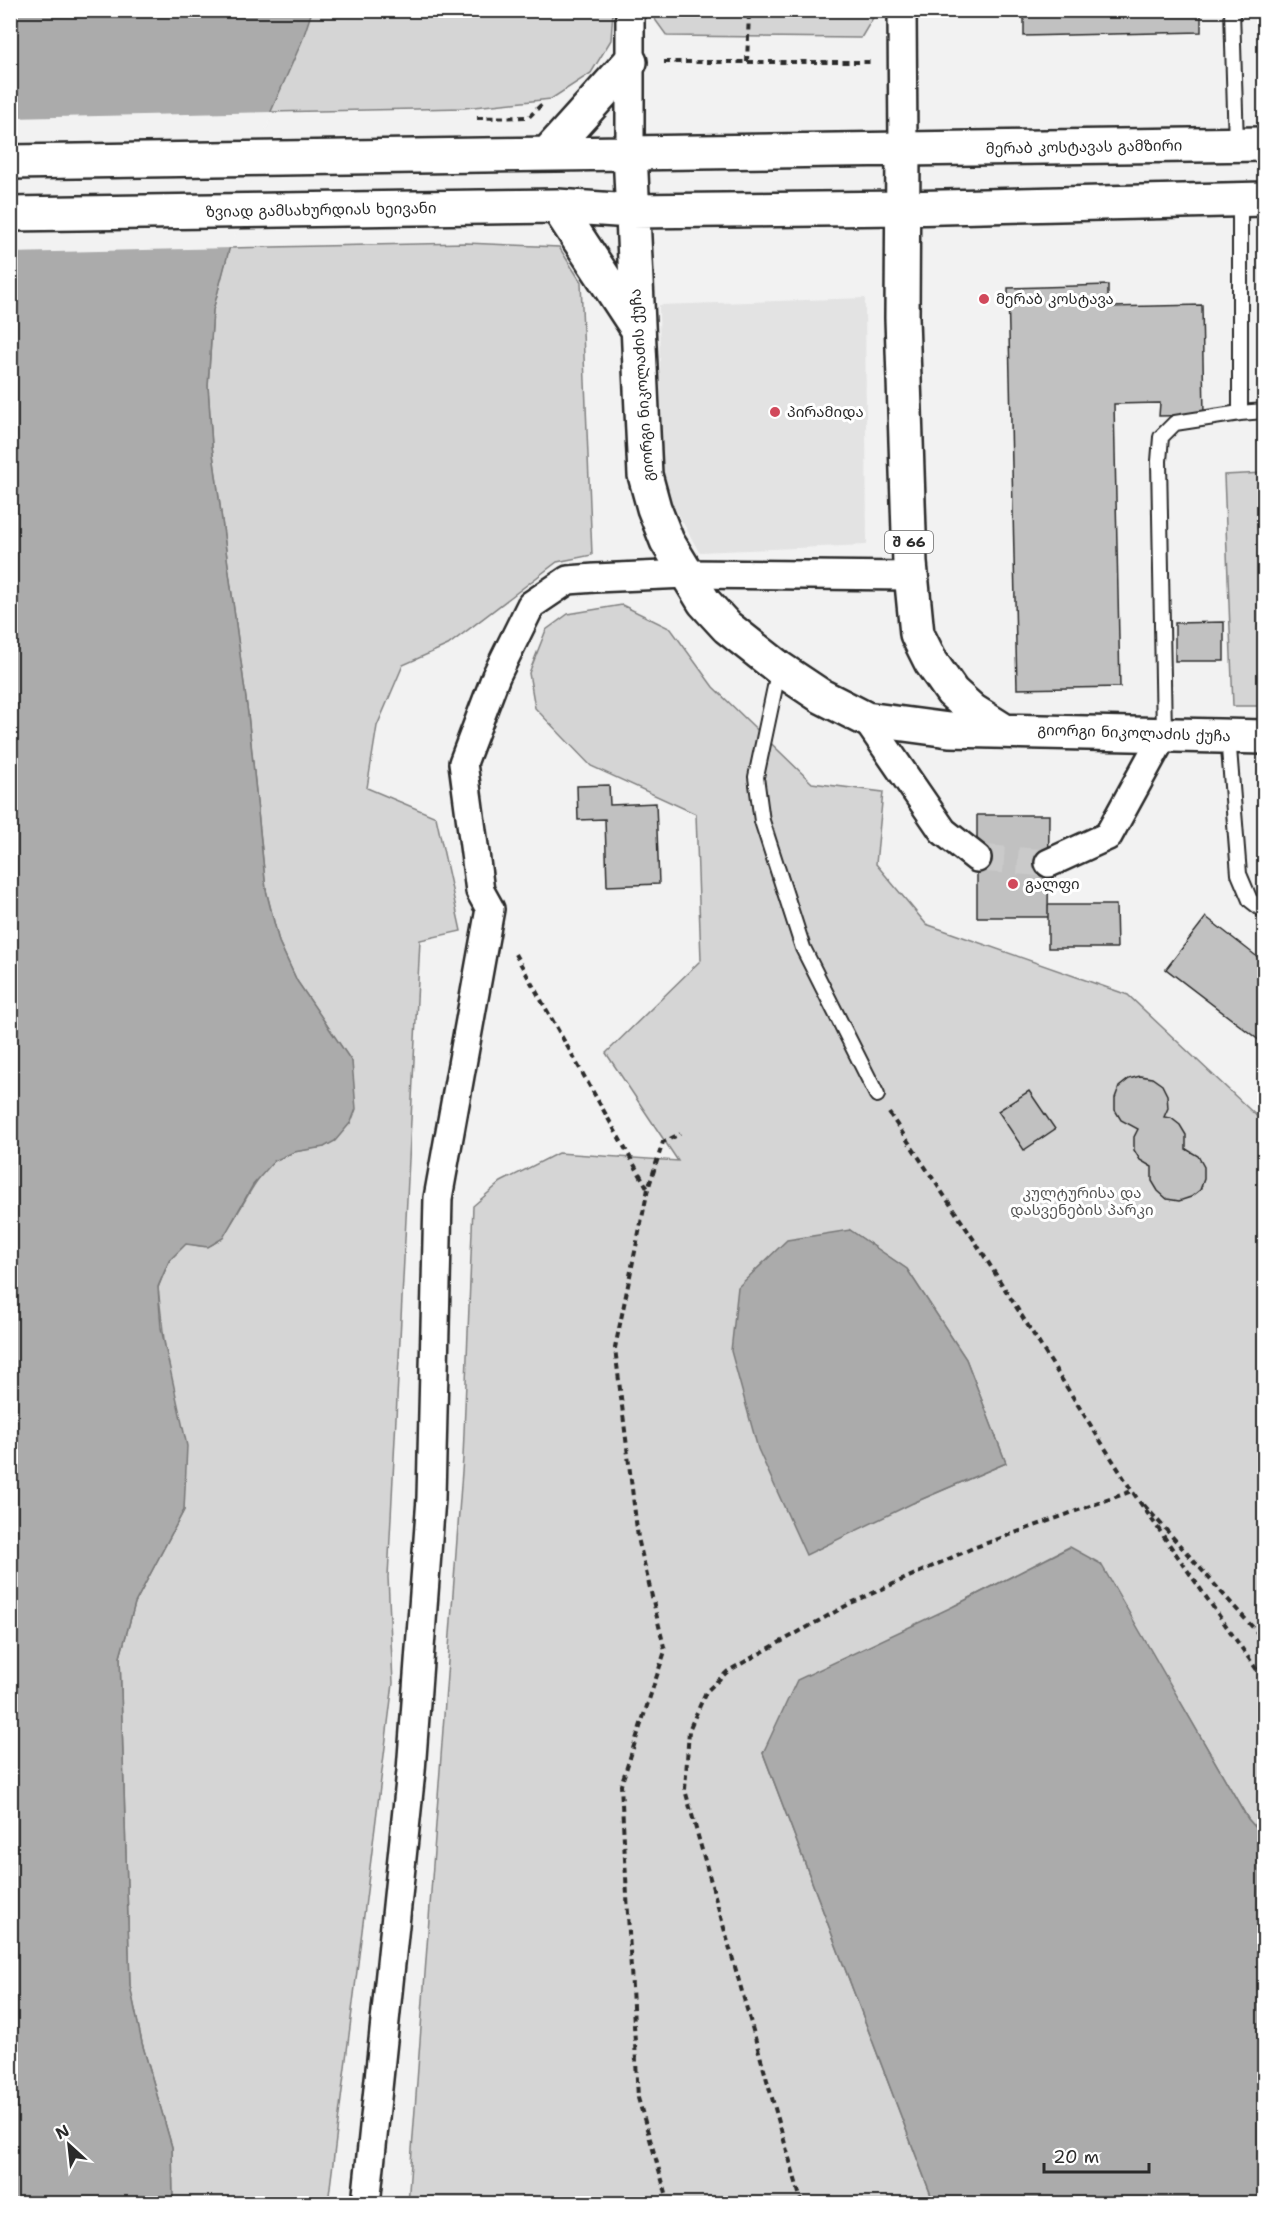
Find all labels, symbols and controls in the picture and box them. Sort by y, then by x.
street label: მერაბ კოსტავას გამზირი [986,135,1182,159]
street label: ზვიად გამსახურდიას ხეივანი [205,198,437,222]
street label: გიორგი ნიკოლაძის ქუჩა [625,288,659,482]
place label: მერაბ კოსტავა [996,289,1114,309]
marker: მერაბ კოსტავა [977,292,991,306]
place label: პირამიდა [787,402,864,422]
marker: პირამიდა [768,405,782,419]
road number: შ 66 [885,531,933,553]
street label: გიორგი ნიკოლაძის ქუჩა [1037,720,1231,746]
place label: გალფი [1025,874,1080,894]
marker: გალფი [1006,877,1020,891]
park label: კულტურისა და დასვენების პარკი [1010,1183,1154,1220]
north arrow [39,2115,99,2175]
text: N [52,2120,73,2144]
scale bar [1044,2136,1149,2174]
text: 20 m [1053,2145,1099,2169]

